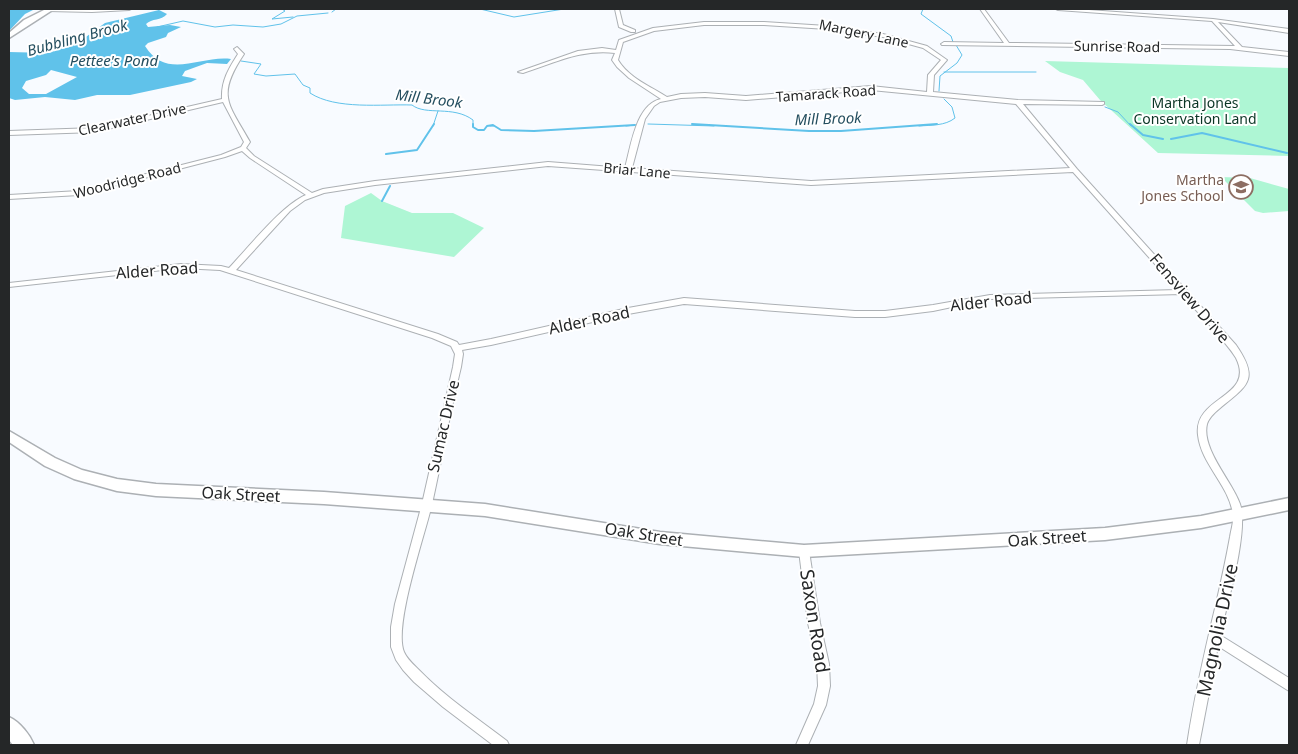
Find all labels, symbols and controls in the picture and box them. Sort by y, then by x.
water label: Bubbling Brook [25,14,130,60]
street label: Margery Lane [818,14,911,52]
street label: Sunrise Road [1074,36,1160,56]
water label: Pettee's Pond [70,50,158,70]
street label: Tamarack Road [775,80,877,106]
water label: Mill Brook [394,84,464,112]
park label: Martha Jones Conservation Land [1133,93,1257,128]
street label: Clearwater Drive [76,98,188,140]
water label: Mill Brook [794,107,862,129]
street label: Woodridge Road [71,157,183,203]
street label: Briar Lane [603,158,672,182]
place label: Martha Jones School [1139,170,1224,205]
school or university icon: Martha Jones School [1228,174,1254,200]
street label: Fensview Drive [1145,248,1235,348]
street label: Alder Road [115,256,199,284]
street label: Alder Road [949,286,1033,316]
street label: Alder Road [546,301,632,339]
street label: Sumac Drive [422,378,464,474]
street label: Oak Street [201,481,281,507]
street label: Oak Street [603,517,685,551]
street label: Oak Street [1007,524,1087,552]
street label: Magnolia Drive [1190,561,1244,699]
street label: Saxon Road [794,567,836,675]

